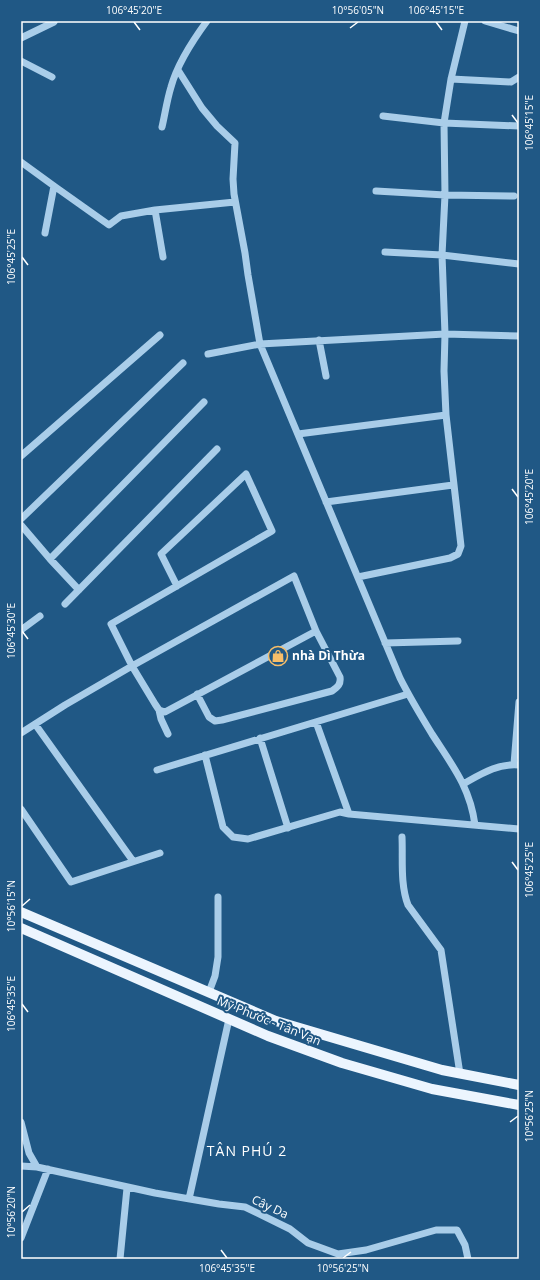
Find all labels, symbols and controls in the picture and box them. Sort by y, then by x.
text: 106°45'20"E [106,3,162,17]
text: 10°56'05"N [332,3,384,17]
text: 106°45'15"E [408,3,464,17]
text: 106°45'15"E [522,95,536,151]
text: 106°45'25"E [4,229,18,285]
text: 106°45'20"E [522,469,536,525]
text: 106°45'30"E [4,603,18,659]
shop icon: nhà Dì Thừa [267,645,289,667]
place label: nhà Dì Thừa [292,647,365,664]
text: 106°45'25"E [522,842,536,898]
text: 10°56'15"N [4,880,18,932]
text: 106°45'35"E [4,976,18,1032]
street label: Mỹ Phước - Tân Vạn [215,992,324,1049]
text: 10°56'25"N [522,1090,536,1142]
district label: TÂN PHÚ 2 [207,1141,287,1160]
text: 10°56'20"N [4,1186,18,1238]
street label: Cây Da [249,1191,291,1222]
text: 106°45'35"E [199,1261,255,1275]
text: 10°56'25"N [317,1261,369,1275]

